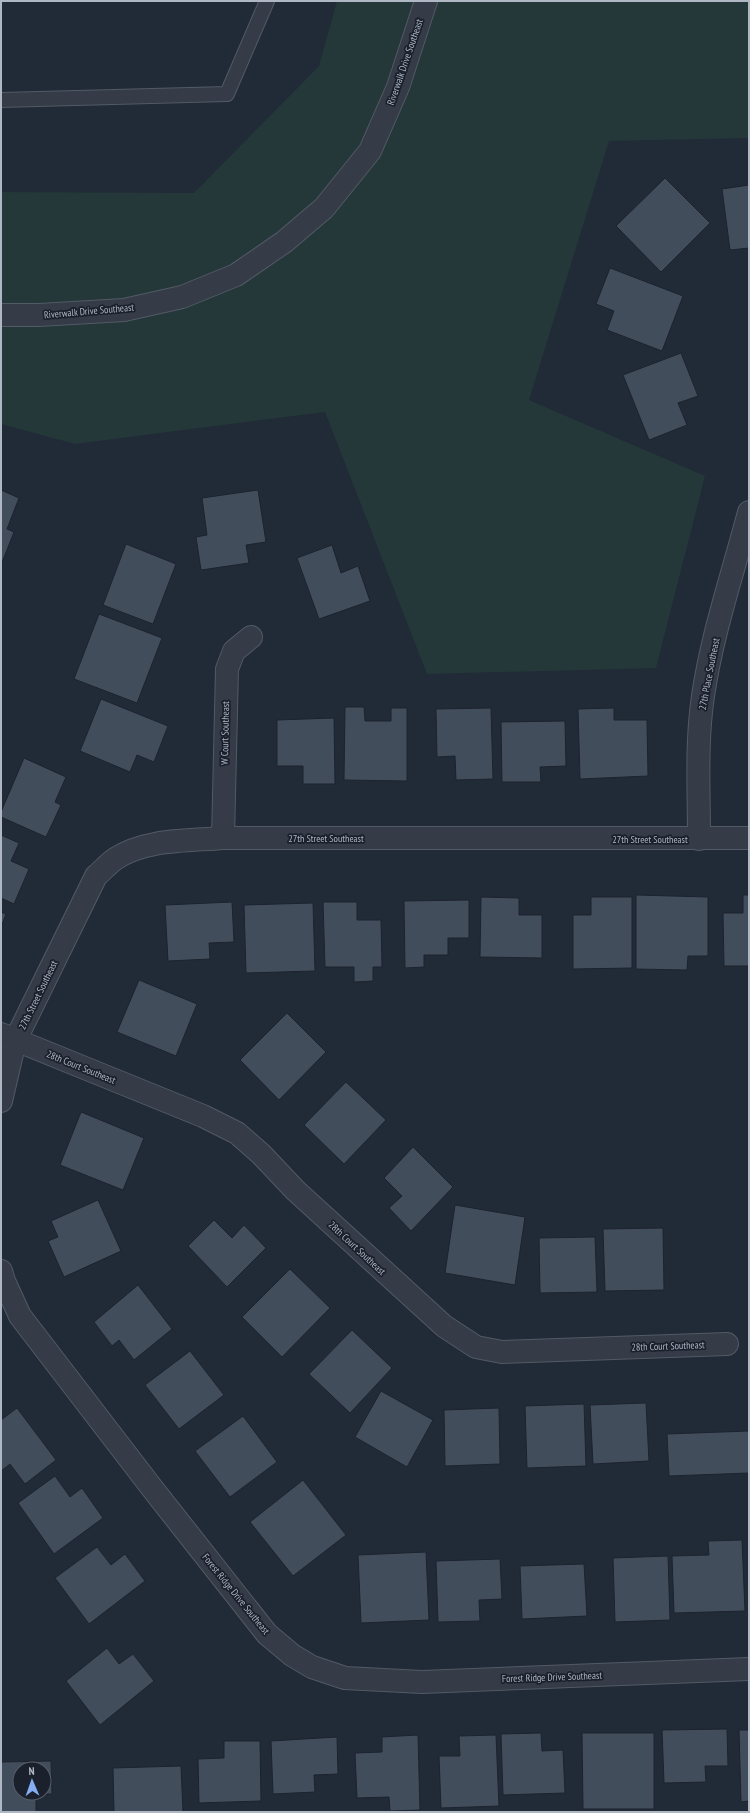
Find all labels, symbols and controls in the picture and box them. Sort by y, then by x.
street label: Riverwalk Drive Southeast [384,17,426,107]
street label: Riverwalk Drive Southeast [43,301,135,321]
street label: 27th Place Southeast [696,637,722,711]
street label: W Court Southeast [218,701,232,765]
street label: 27th Street Southeast [288,832,364,845]
street label: 27th Street Southeast [612,833,688,846]
street label: 27th Street Southeast [16,958,60,1032]
street label: 28th Court Southeast [45,1047,118,1087]
street label: 28th Court Southeast [326,1218,388,1278]
street label: 28th Court Southeast [631,1338,705,1354]
street label: Forest Ridge Drive Southeast [199,1551,273,1637]
street label: Forest Ridge Drive Southeast [502,1669,602,1685]
north arrow [12,1761,52,1801]
text: N [28,1764,35,1778]

